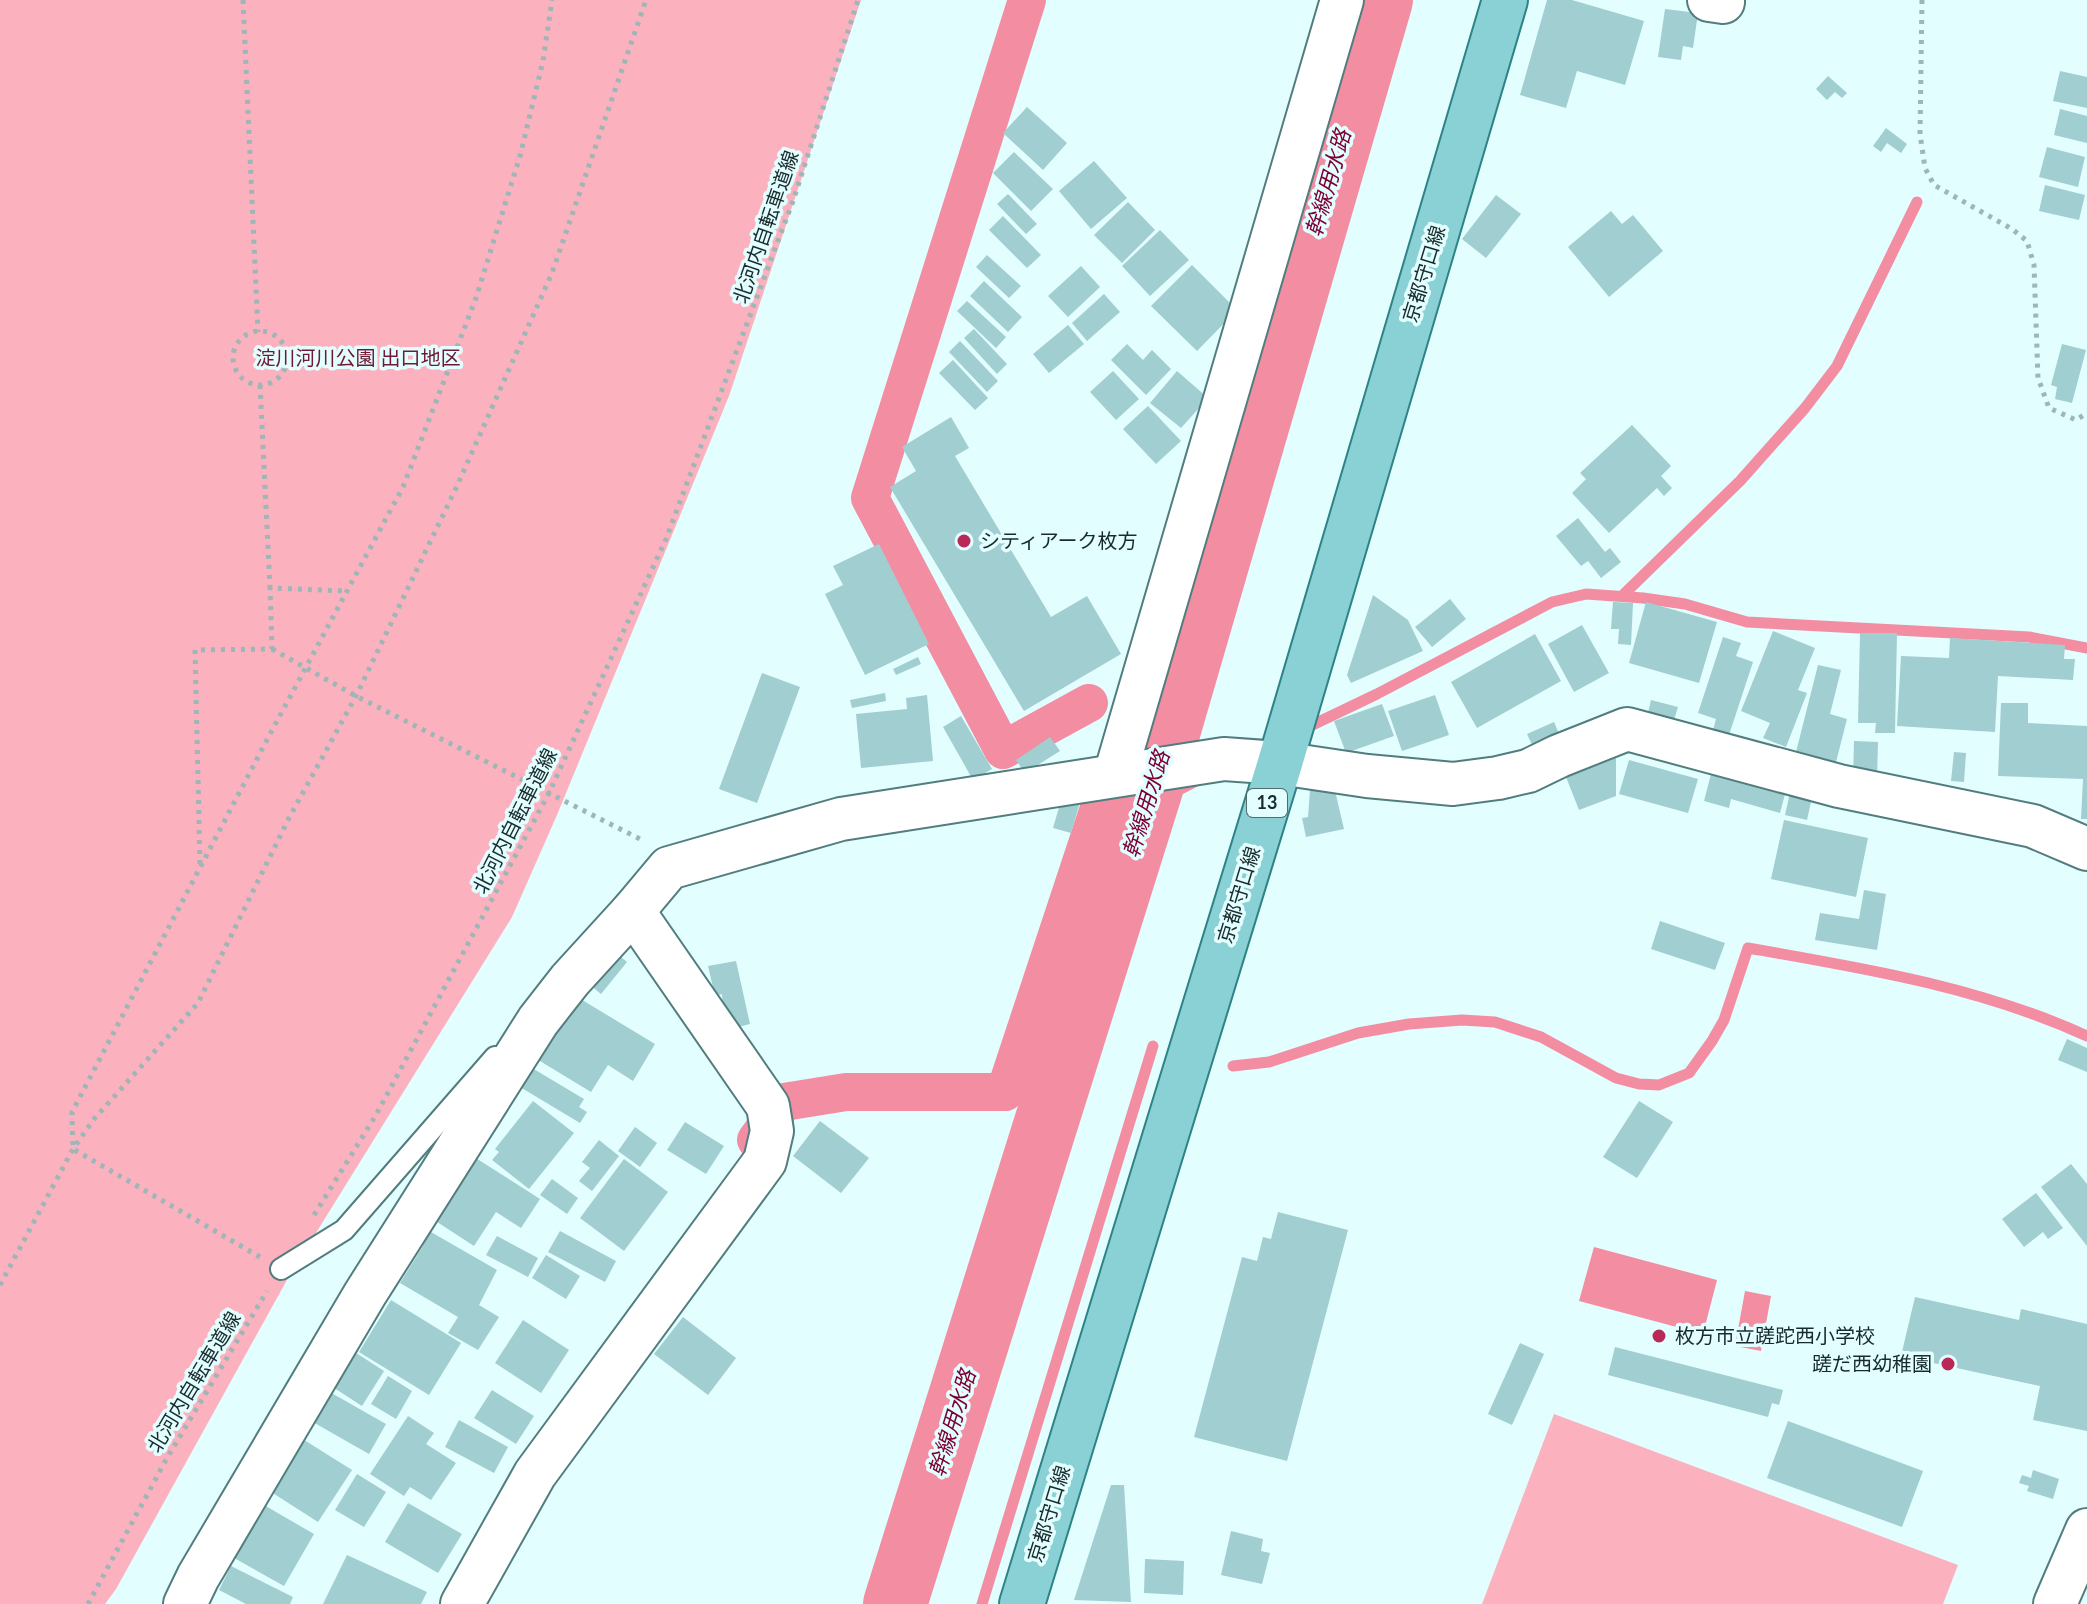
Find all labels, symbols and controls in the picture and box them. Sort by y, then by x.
water label: 幹線用水路 [1299,124,1356,239]
street label: 北河内自転車道線 [728,147,802,306]
street label: 京都守口線 [1397,222,1449,325]
park label: 淀川河川公園 出口地区 [255,345,461,369]
place label: シティアーク枚方 [980,528,1138,552]
marker: シティアーク枚方 [955,532,973,550]
street label: 北河内自転車道線 [467,744,561,897]
water label: 幹線用水路 [1117,745,1175,860]
road number: 13 [1247,789,1287,817]
street label: 京都守口線 [1212,843,1264,946]
street label: 北河内自転車道線 [142,1307,245,1456]
place label: 枚方市立蹉跎西小学校 [1675,1323,1875,1347]
marker: 枚方市立蹉跎西小学校 [1650,1327,1668,1345]
place label: 蹉だ西幼稚園 [1812,1351,1932,1375]
marker: 蹉だ西幼稚園 [1939,1355,1957,1373]
water label: 幹線用水路 [923,1364,981,1479]
street label: 京都守口線 [1022,1462,1074,1565]

